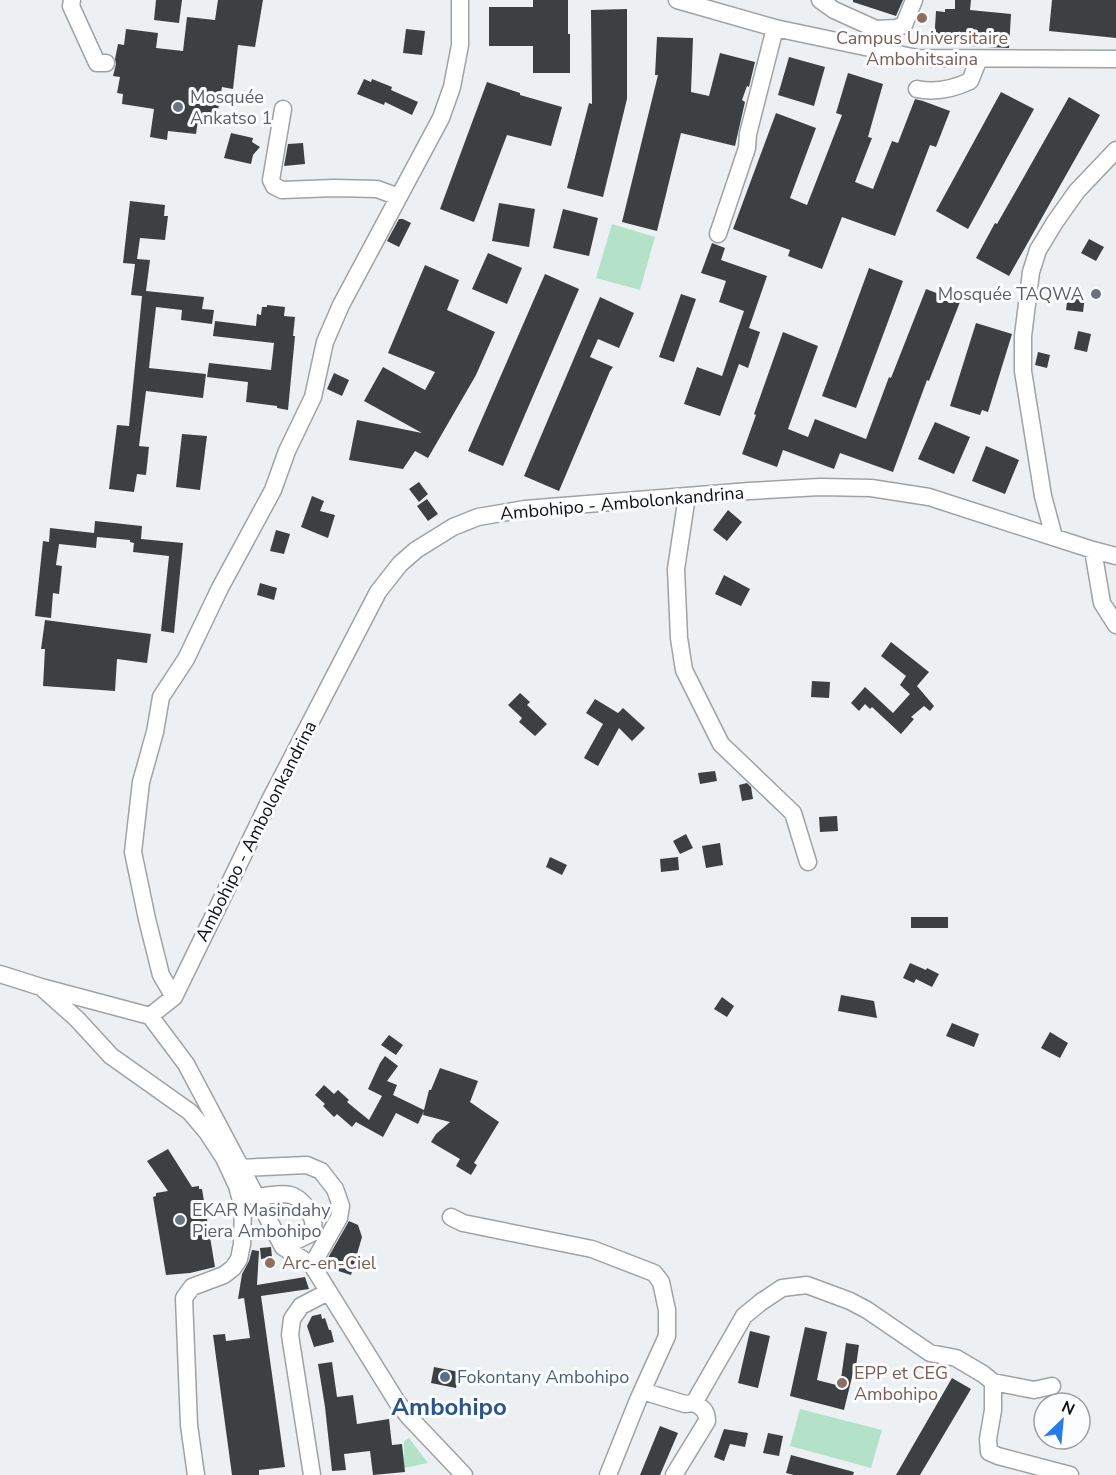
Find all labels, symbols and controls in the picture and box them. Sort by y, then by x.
marker: Campus Universitaire Ambohitsaina [915,11,929,25]
place label: Campus Universitaire Ambohitsaina [836,26,1008,71]
place label: Mosquée Ankatso 1 [190,85,272,130]
marker: Mosquée Ankatso 1 [171,100,185,114]
place label: Mosquée TAQWA [938,282,1084,306]
marker: Mosquée TAQWA [1089,287,1103,301]
street label: Ambohipo - Ambolonkandrina [499,480,745,526]
street label: Ambohipo - Ambolonkandrina [190,716,322,946]
place label: EKAR Masindahy Piera Ambohipo [192,1198,331,1243]
marker: EKAR Masindahy Piera Ambohipo [173,1213,187,1227]
place label: Arc-en-Ciel [282,1251,377,1275]
marker: Arc-en-Ciel [263,1256,277,1270]
place label: EPP et CEG Ambohipo [854,1361,948,1406]
place label: Fokontany Ambohipo [457,1365,629,1389]
marker: Fokontany Ambohipo [438,1370,452,1384]
marker: EPP et CEG Ambohipo [835,1376,849,1390]
district label: Ambohipo [391,1391,507,1423]
north arrow [1032,1391,1092,1451]
text: N [1058,1396,1078,1421]

